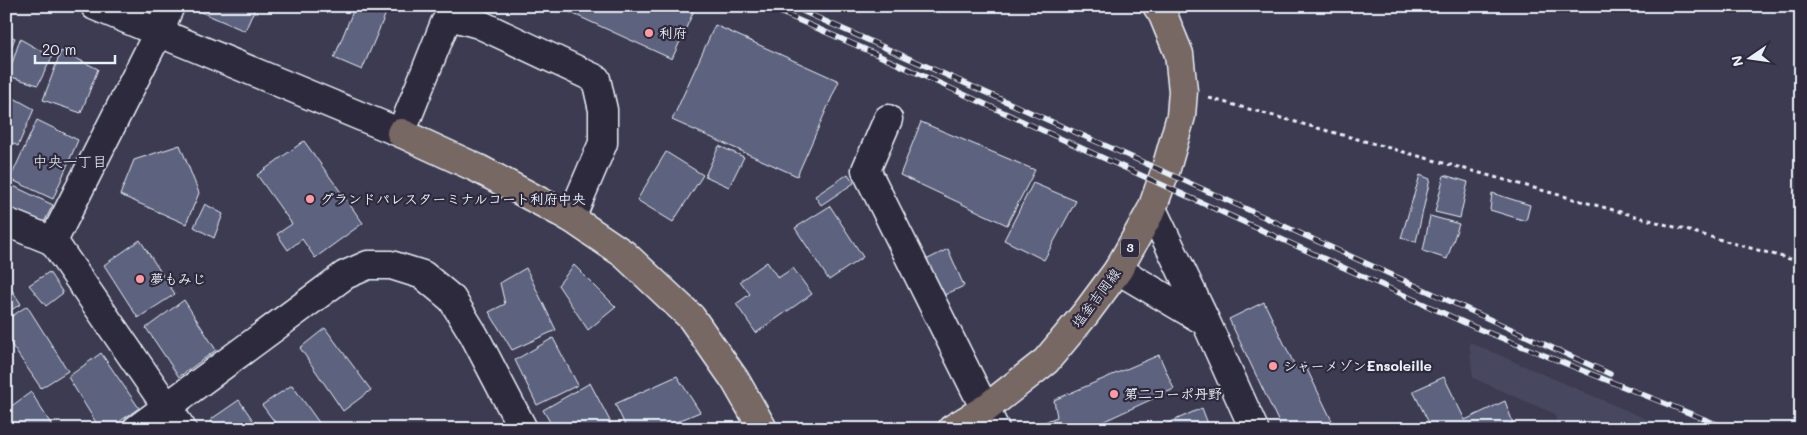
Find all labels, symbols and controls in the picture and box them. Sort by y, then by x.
place label: 利府 [659,23,687,42]
marker: 利府 [643,27,655,39]
scale bar [35,32,115,64]
north arrow [1724,32,1774,82]
text: 20 m [42,39,76,59]
text: N [1726,54,1747,68]
district label: 中央一丁目 [32,151,108,171]
place label: グランドパレスターミナルコート利府中央 [320,189,586,208]
marker: グランドパレスターミナルコート利府中央 [304,193,316,205]
road number: 3 [1121,238,1139,258]
street label: 塩釜吉岡線 [1067,264,1124,331]
place label: 夢もみじ [150,269,206,288]
marker: 夢もみじ [134,273,146,285]
place label: シャーメゾンEnsoleille [1283,356,1432,375]
marker: シャーメゾンEnsoleille [1267,360,1279,372]
place label: 第二コーポ丹野 [1124,384,1222,403]
marker: 第二コーポ丹野 [1108,388,1120,400]

